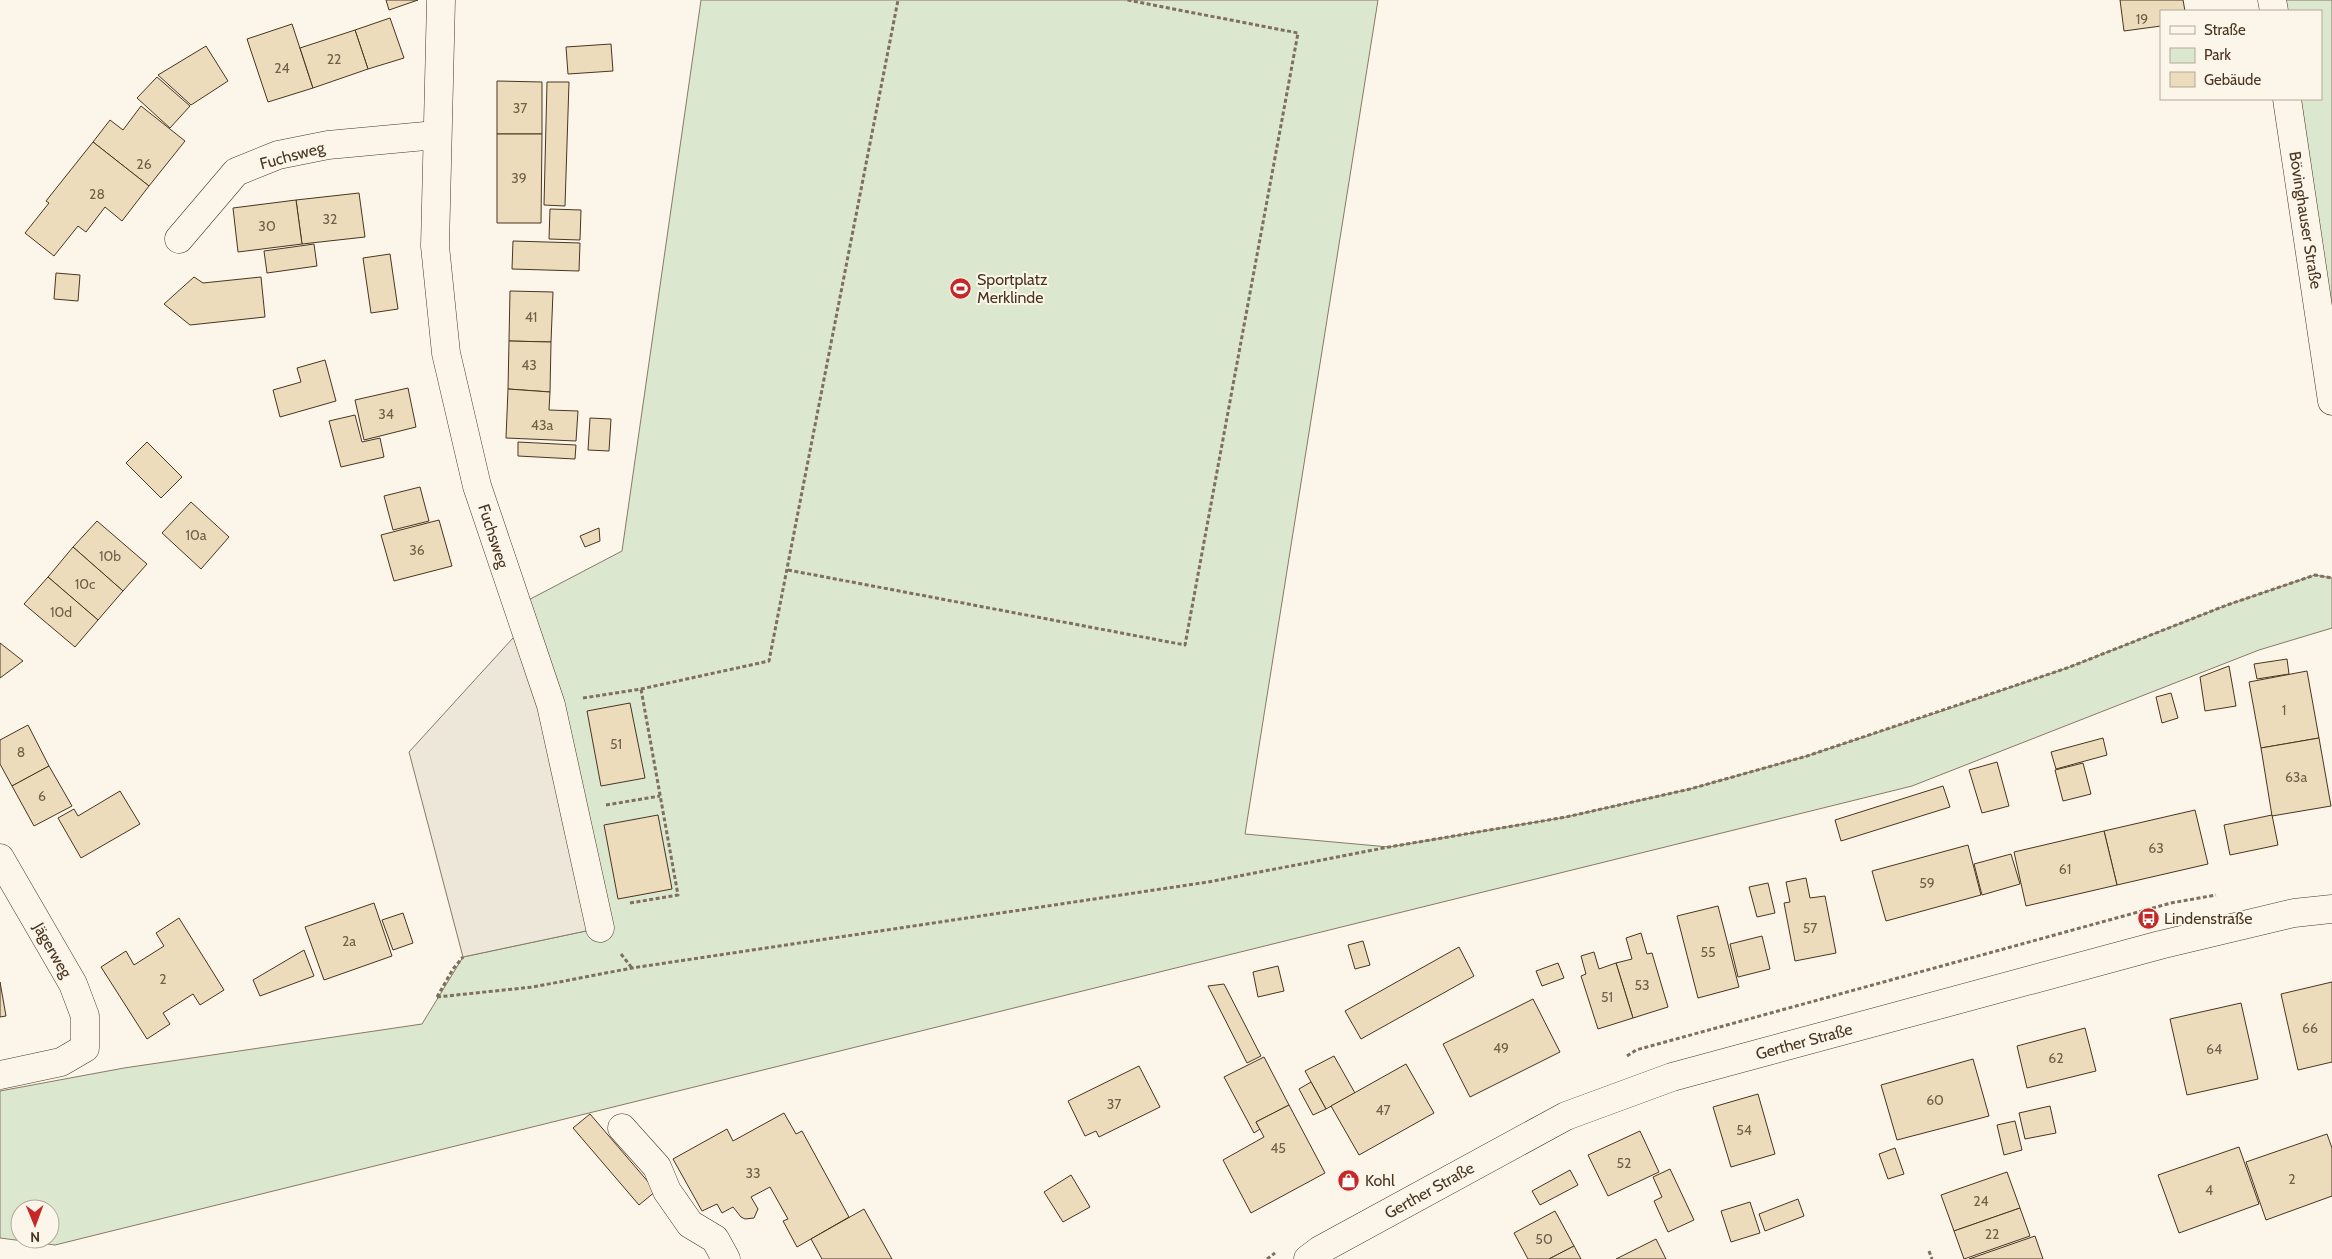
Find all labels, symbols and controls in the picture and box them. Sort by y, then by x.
house number: 19 [2136,10,2148,28]
legend [2160,10,2322,100]
text: Straße [2204,21,2246,39]
text: Park [2204,46,2231,64]
house number: 22 [327,50,341,68]
house number: 24 [274,59,290,77]
text: Gebäude [2204,71,2261,89]
house number: 37 [513,99,527,117]
street label: Fuchsweg [258,137,328,173]
street label: Bövinghauser Straße [2285,150,2326,290]
house number: 26 [136,155,152,173]
house number: 39 [511,169,527,187]
house number: 28 [89,185,105,203]
house number: 32 [323,210,337,228]
house number: 30 [258,217,276,235]
place label: Sportplatz Merklinde [977,270,1048,307]
sports icon: Sportplatz Merklinde [949,276,973,300]
house number: 41 [525,308,537,326]
house number: 43 [521,356,537,374]
house number: 34 [378,405,394,423]
house number: 43a [531,416,553,434]
street label: Fuchsweg [474,502,513,572]
house number: 10a [185,526,207,544]
house number: 36 [409,541,425,559]
house number: 10b [99,547,121,565]
house number: 10c [75,575,95,593]
house number: 10d [50,603,72,621]
house number: 1 [2282,701,2286,719]
house number: 51 [610,735,622,753]
house number: 8 [17,743,25,761]
house number: 63a [2285,768,2307,786]
house number: 6 [38,787,46,805]
house number: 63 [2148,839,2164,857]
house number: 61 [2059,860,2071,878]
house number: 59 [1919,874,1935,892]
bus stop icon: Lindenstraße [2136,906,2160,930]
place label: Lindenstraße [2164,909,2252,928]
street label: Jägerweg [29,918,76,982]
house number: 57 [1803,919,1817,937]
house number: 2a [342,932,356,950]
house number: 55 [1700,943,1716,961]
house number: 2 [159,970,167,988]
house number: 53 [1634,976,1650,994]
house number: 51 [1601,988,1613,1006]
street label: Gerther Straße [1754,1019,1855,1064]
house number: 66 [2302,1019,2318,1037]
house number: 49 [1493,1039,1509,1057]
house number: 64 [2206,1040,2222,1058]
house number: 62 [2048,1049,2064,1067]
house number: 60 [1926,1091,1944,1109]
house number: 37 [1107,1095,1121,1113]
house number: 47 [1375,1101,1391,1119]
house number: 54 [1736,1121,1752,1139]
house number: 45 [1270,1139,1286,1157]
house number: 52 [1617,1154,1631,1172]
street label: Gerther Straße [1381,1158,1477,1223]
house number: 33 [745,1164,761,1182]
shop icon: Kohl [1337,1168,1361,1192]
house number: 2 [2288,1170,2296,1188]
place label: Kohl [1365,1171,1395,1190]
house number: 4 [2205,1181,2213,1199]
house number: 24 [1973,1192,1989,1210]
north arrow [10,1199,60,1249]
house number: 22 [1985,1225,1999,1243]
text: N [30,1228,40,1246]
house number: 50 [1535,1230,1553,1248]

